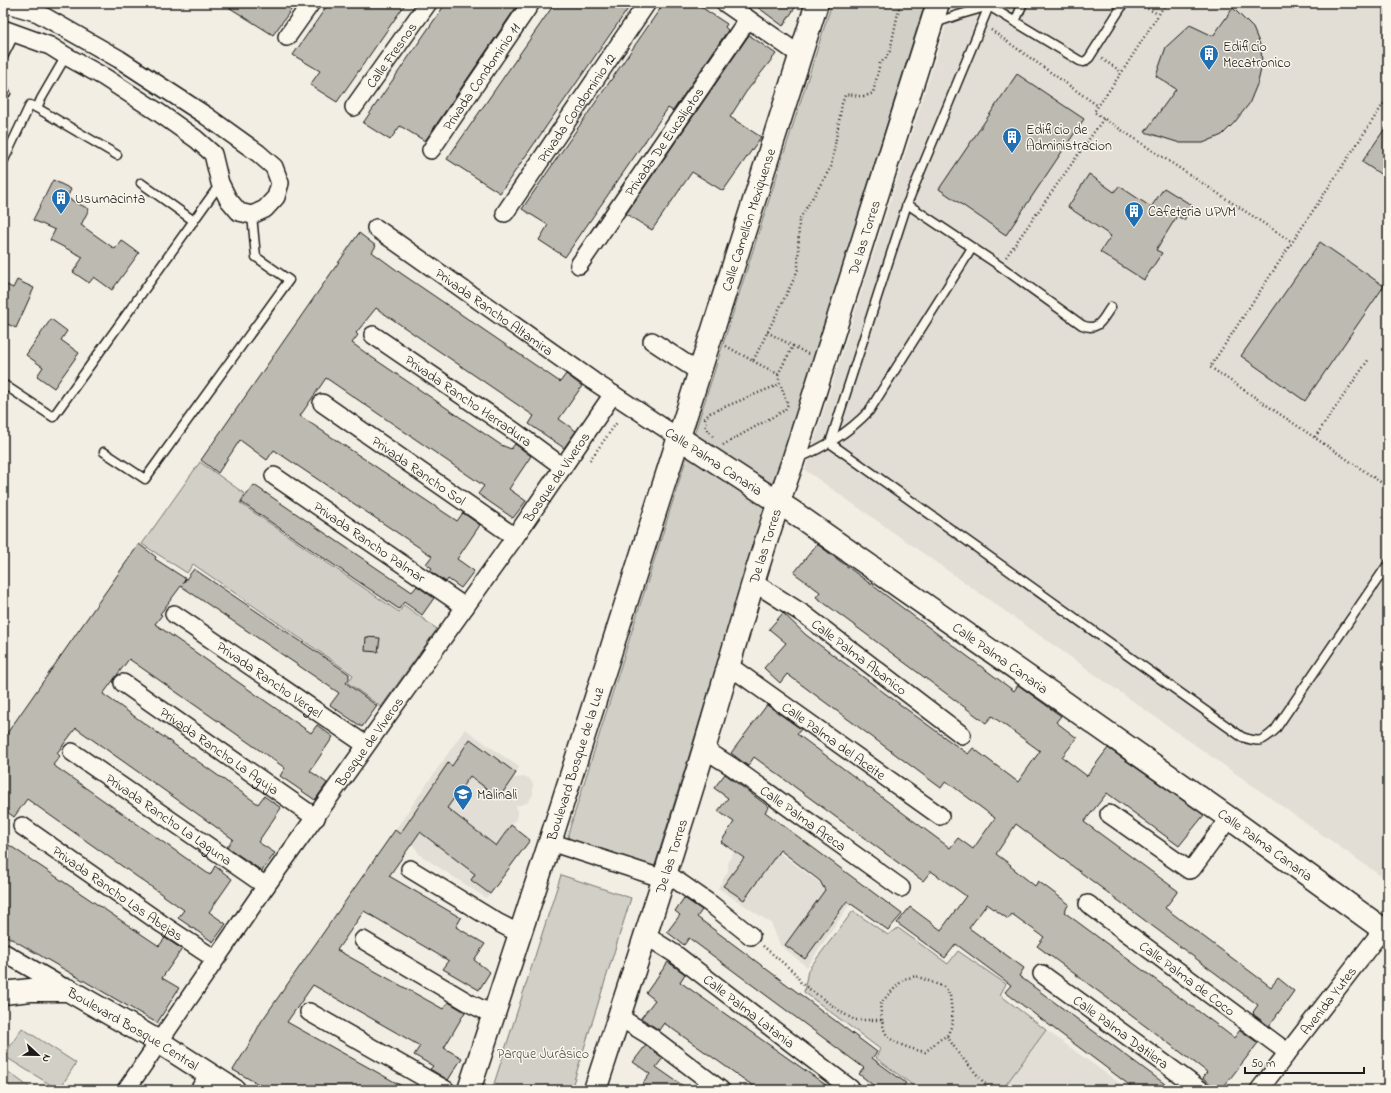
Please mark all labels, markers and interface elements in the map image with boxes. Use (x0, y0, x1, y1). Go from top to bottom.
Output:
street label: Calle Fresnos (362, 18, 423, 93)
street label: Privada Condominio 11 (438, 19, 527, 135)
place label: Edificio Mecatronico (1223, 37, 1291, 74)
building icon: Edificio Mecatronico (1198, 43, 1220, 71)
street label: Privada Condominio 12 (533, 50, 622, 168)
street label: Privada De Eucaliptos (620, 84, 710, 201)
place label: Edificio de Administracion (1026, 120, 1112, 157)
building icon: Edificio de Administracion (1001, 126, 1023, 154)
street label: Calle Camellón Mexiquense (717, 145, 782, 294)
building icon: Usumacinta (50, 187, 72, 215)
place label: Usumacinta (75, 189, 145, 210)
street label: De las Torres (843, 198, 887, 279)
building icon: Cafeteria UPVM (1123, 200, 1145, 228)
place label: Cafeteria UPVM (1148, 202, 1236, 223)
street label: Privada Rancho Altamira (430, 264, 557, 362)
street label: Privada Rancho Herradura (400, 351, 536, 453)
street label: Calle Palma Canaria (660, 423, 766, 502)
street label: Bosque de Viveros (518, 428, 596, 528)
street label: Privada Rancho Sol (367, 431, 469, 512)
street label: Privada Rancho Palmar (308, 497, 430, 589)
street label: De las Torres (744, 506, 788, 587)
street label: Calle Palma Abanico (806, 614, 911, 701)
street label: Calle Palma Canaria (948, 618, 1052, 700)
street label: Privada Rancho Vergel (212, 637, 326, 724)
street label: Boulevard Bosque de la Luz (542, 685, 611, 844)
street label: Bosque de Viveros (331, 693, 410, 792)
street label: Calle Palma del Aceite (777, 697, 890, 786)
street label: Privada Rancho La Aguja (155, 703, 283, 801)
street label: Privada Rancho La Laguna (101, 769, 236, 871)
street label: Calle Palma Areca (755, 781, 850, 857)
school or university icon: Malinali (452, 783, 474, 811)
place label: Malinali (477, 785, 517, 806)
street label: Calle Palma Canaria (1213, 804, 1317, 887)
street label: De las Torres (650, 816, 694, 898)
street label: Privada Rancho Las Abejas (47, 841, 187, 947)
street label: Calle Palma de Coco (1134, 936, 1239, 1022)
street label: Avenida Yutes (1296, 963, 1362, 1040)
street label: Calle Palma Latania (698, 970, 799, 1054)
street label: Boulevard Bosque Central (62, 982, 202, 1077)
street label: Calle Palma Datilera (1068, 991, 1173, 1075)
north arrow (18, 1035, 58, 1075)
park label: Parque Jurásico (497, 1044, 589, 1065)
scale bar (1245, 1049, 1364, 1075)
text: N (38, 1052, 55, 1065)
text: 50 m (1251, 1055, 1275, 1073)

